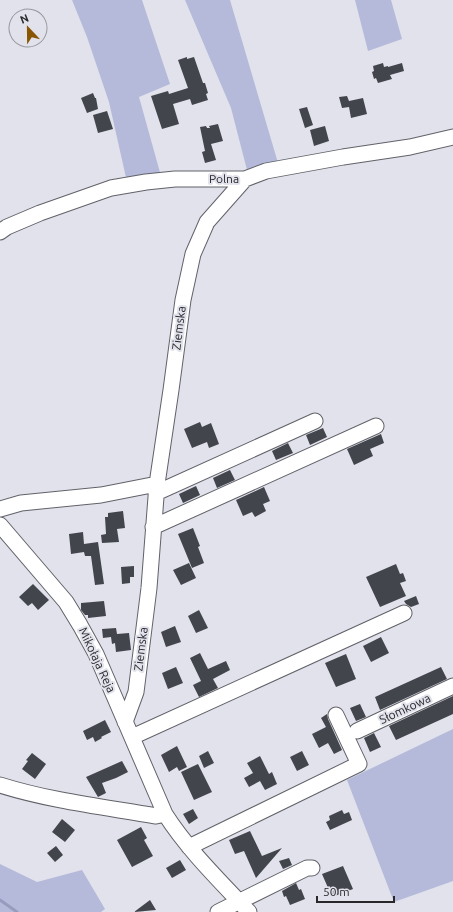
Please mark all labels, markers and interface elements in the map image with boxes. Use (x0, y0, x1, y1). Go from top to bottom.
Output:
north arrow (8, 8, 48, 48)
text: N (18, 12, 30, 26)
street label: Polna (209, 172, 239, 185)
street label: Ziemska (169, 305, 188, 351)
street label: Mikołaja Reja (77, 625, 118, 695)
street label: Ziemska (131, 626, 150, 672)
street label: Słomkowa (377, 691, 433, 726)
scale bar (317, 878, 394, 904)
text: 50 m (323, 885, 350, 898)

